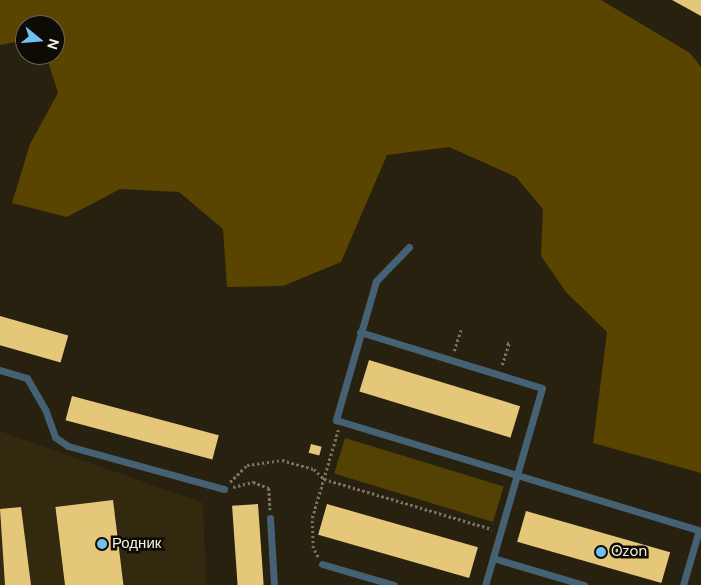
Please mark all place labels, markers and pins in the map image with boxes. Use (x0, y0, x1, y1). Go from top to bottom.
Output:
place label: Родник (112, 535, 161, 553)
marker: Родник (96, 538, 108, 550)
place label: Ozon (611, 543, 647, 561)
marker: Ozon (595, 546, 607, 558)

